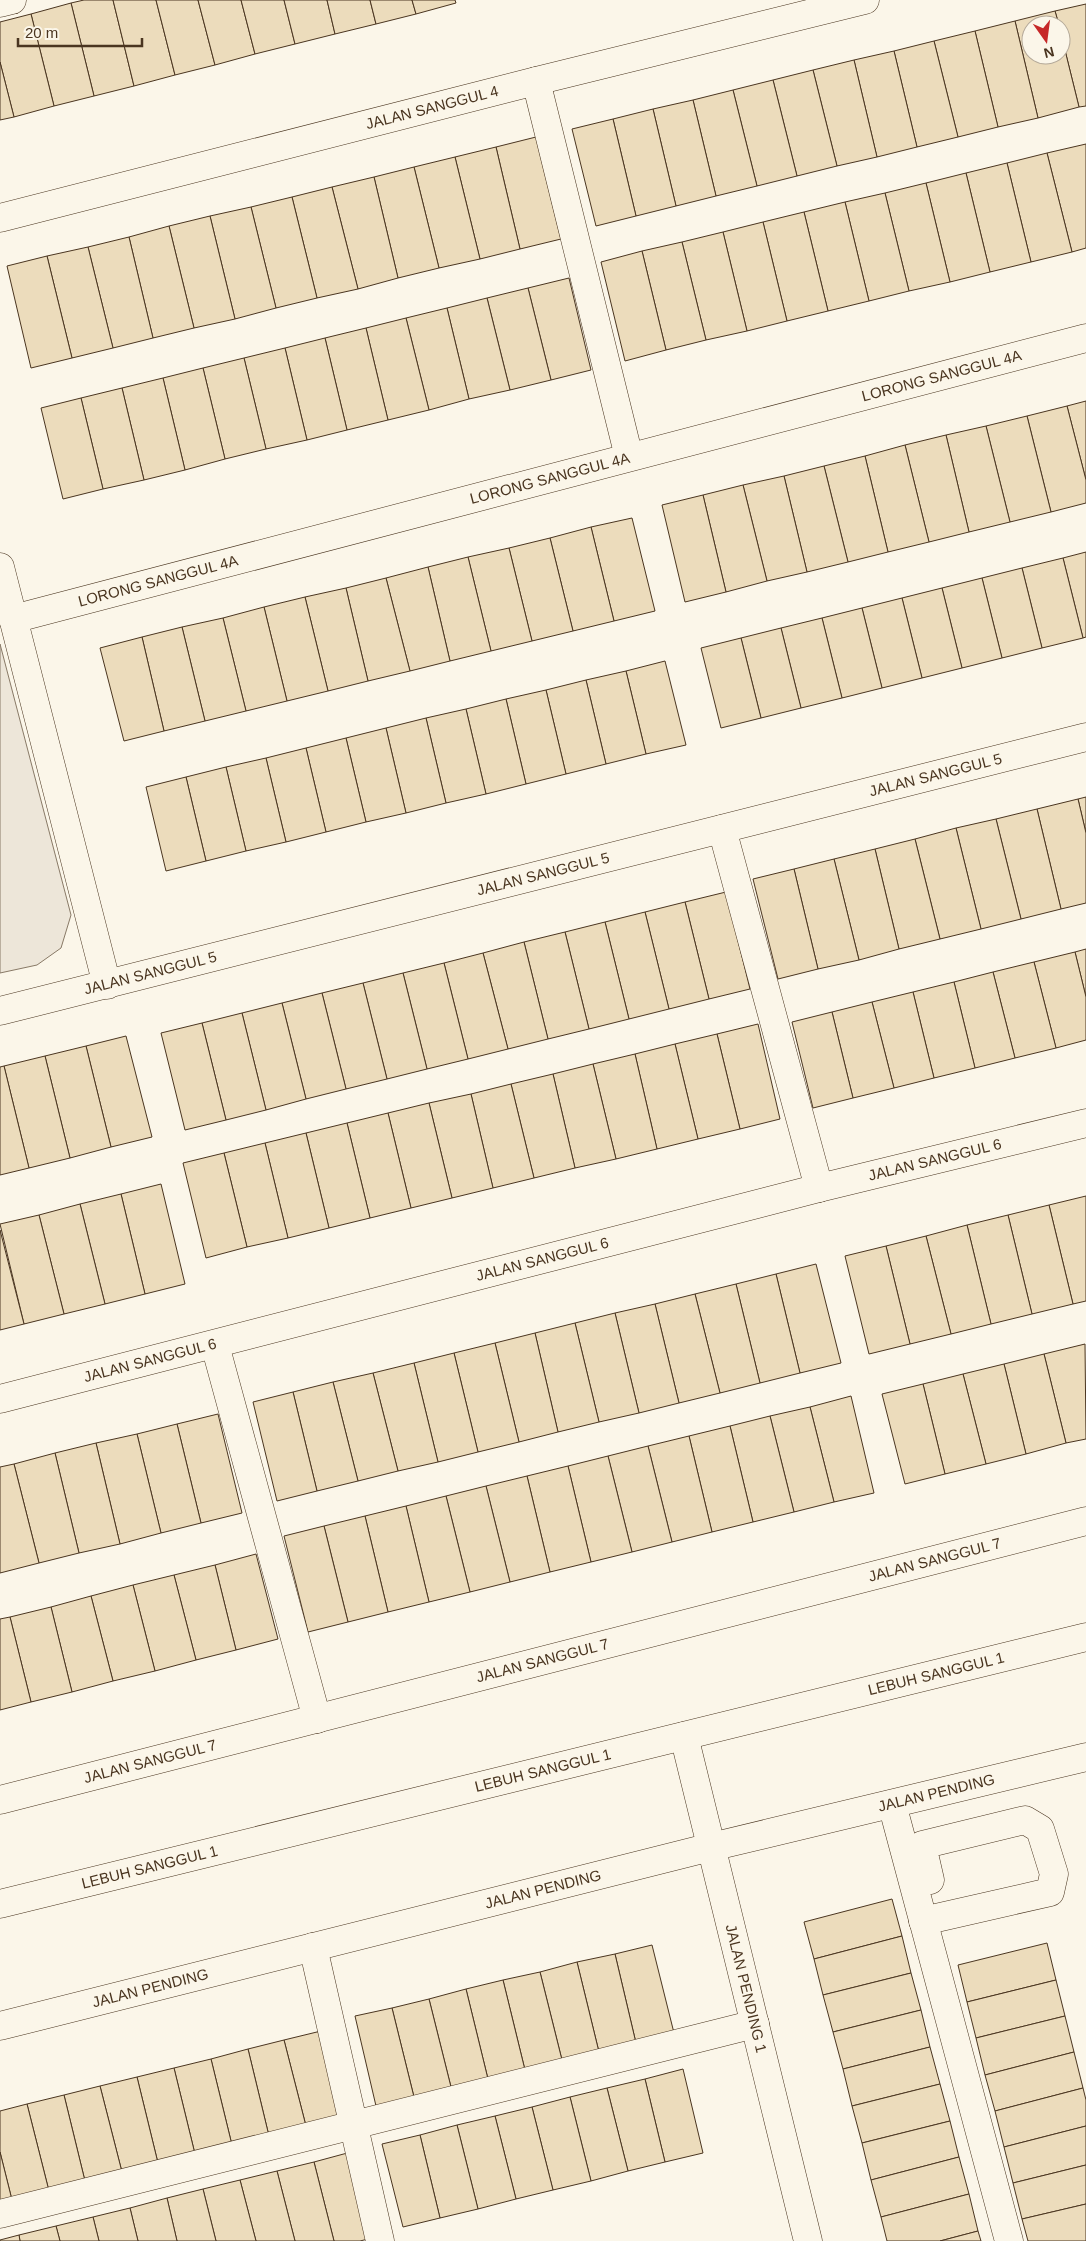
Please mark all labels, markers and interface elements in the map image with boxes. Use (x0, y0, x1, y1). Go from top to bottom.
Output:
scale bar (18, 15, 141, 47)
north arrow (1021, 15, 1071, 65)
text: 20 m (25, 24, 58, 41)
text: N (1042, 44, 1056, 62)
street label: JALAN SANGGUL 4 (364, 82, 500, 132)
street label: LORONG SANGGUL 4A (860, 346, 1023, 404)
street label: LORONG SANGGUL 4A (468, 449, 632, 507)
street label: LORONG SANGGUL 4A (76, 551, 240, 610)
street label: JALAN SANGGUL 5 (867, 750, 1004, 799)
street label: JALAN SANGGUL 5 (475, 849, 611, 898)
street label: JALAN SANGGUL 5 (82, 948, 218, 998)
street label: JALAN SANGGUL 6 (867, 1135, 1003, 1184)
street label: JALAN SANGGUL 6 (474, 1234, 610, 1284)
street label: JALAN SANGGUL 6 (82, 1335, 218, 1385)
street label: JALAN SANGGUL 7 (866, 1534, 1003, 1585)
street label: JALAN SANGGUL 7 (474, 1635, 610, 1685)
street label: LEBUH SANGGUL 1 (866, 1648, 1006, 1698)
street label: JALAN SANGGUL 7 (82, 1736, 218, 1786)
street label: LEBUH SANGGUL 1 (473, 1745, 613, 1795)
street label: JALAN PENDING (876, 1770, 996, 1815)
street label: LEBUH SANGGUL 1 (80, 1842, 219, 1892)
street label: JALAN PENDING (483, 1866, 603, 1912)
street label: JALAN PENDING 1 (723, 1922, 770, 2054)
street label: JALAN PENDING (90, 1965, 210, 2010)

